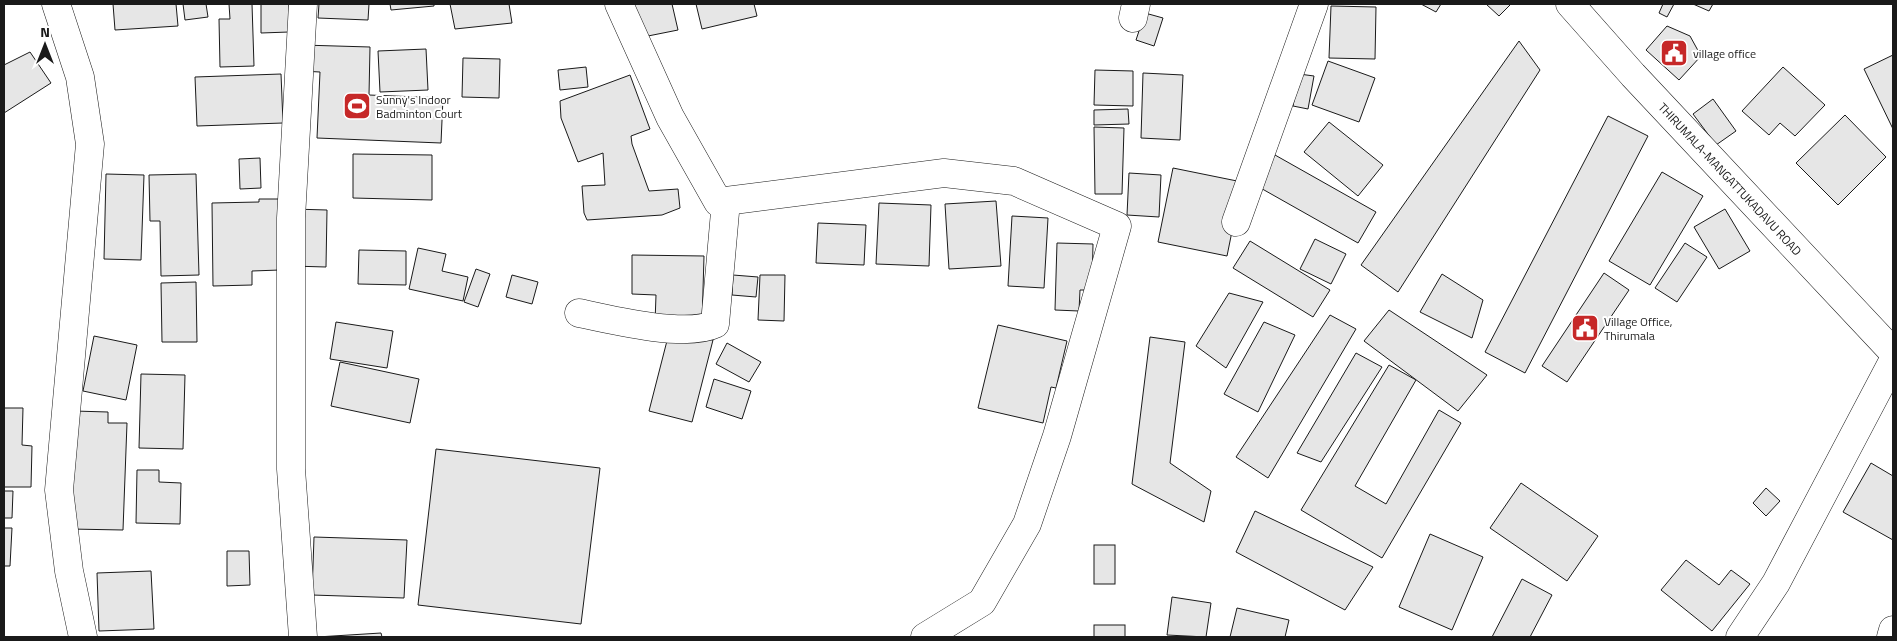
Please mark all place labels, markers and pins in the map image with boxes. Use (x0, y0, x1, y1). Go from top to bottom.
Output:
public building icon: village office (1659, 38, 1689, 68)
place label: village office (1693, 44, 1756, 63)
place label: Sunny's Indoor Badminton Court (376, 90, 463, 123)
sports icon: Sunny's Indoor Badminton Court (342, 91, 372, 121)
place label: Village Office, Thirumala (1604, 312, 1672, 345)
public building icon: Village Office, Thirumala (1570, 313, 1600, 343)

